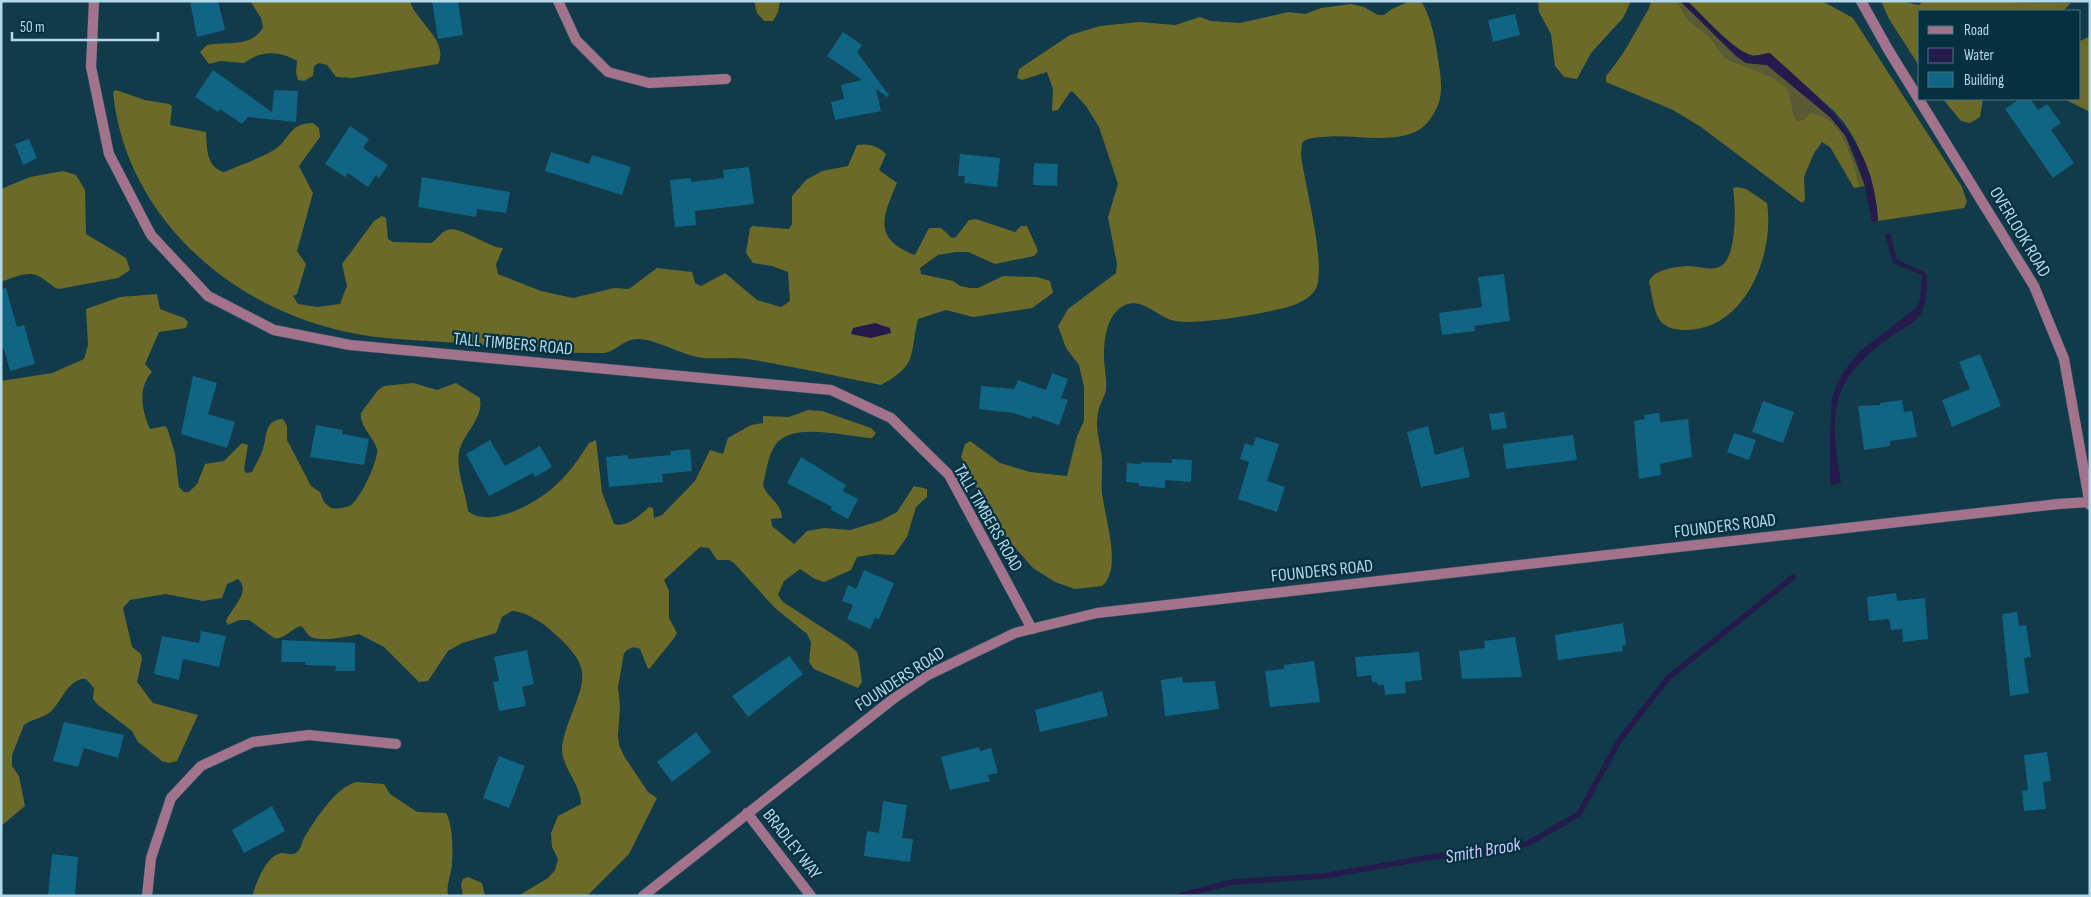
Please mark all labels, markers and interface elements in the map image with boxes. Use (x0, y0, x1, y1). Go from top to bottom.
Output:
scale bar (12, 10, 159, 42)
legend (1918, 10, 2081, 100)
text: 50 m (20, 18, 45, 37)
text: Road (1964, 21, 1989, 40)
text: Water (1964, 46, 1995, 65)
text: Building (1964, 71, 2004, 90)
street label: OVERLOOK ROAD (1985, 183, 2055, 281)
street label: TALL TIMBERS ROAD (452, 328, 574, 360)
street label: TALL TIMBERS ROAD (949, 461, 1027, 575)
street label: FOUNDERS ROAD (1673, 509, 1777, 543)
street label: FOUNDERS ROAD (1270, 555, 1374, 587)
street label: FOUNDERS ROAD (851, 642, 949, 716)
street label: BRADLEY WAY (758, 805, 826, 884)
water label: Smith Brook (1444, 833, 1523, 869)

